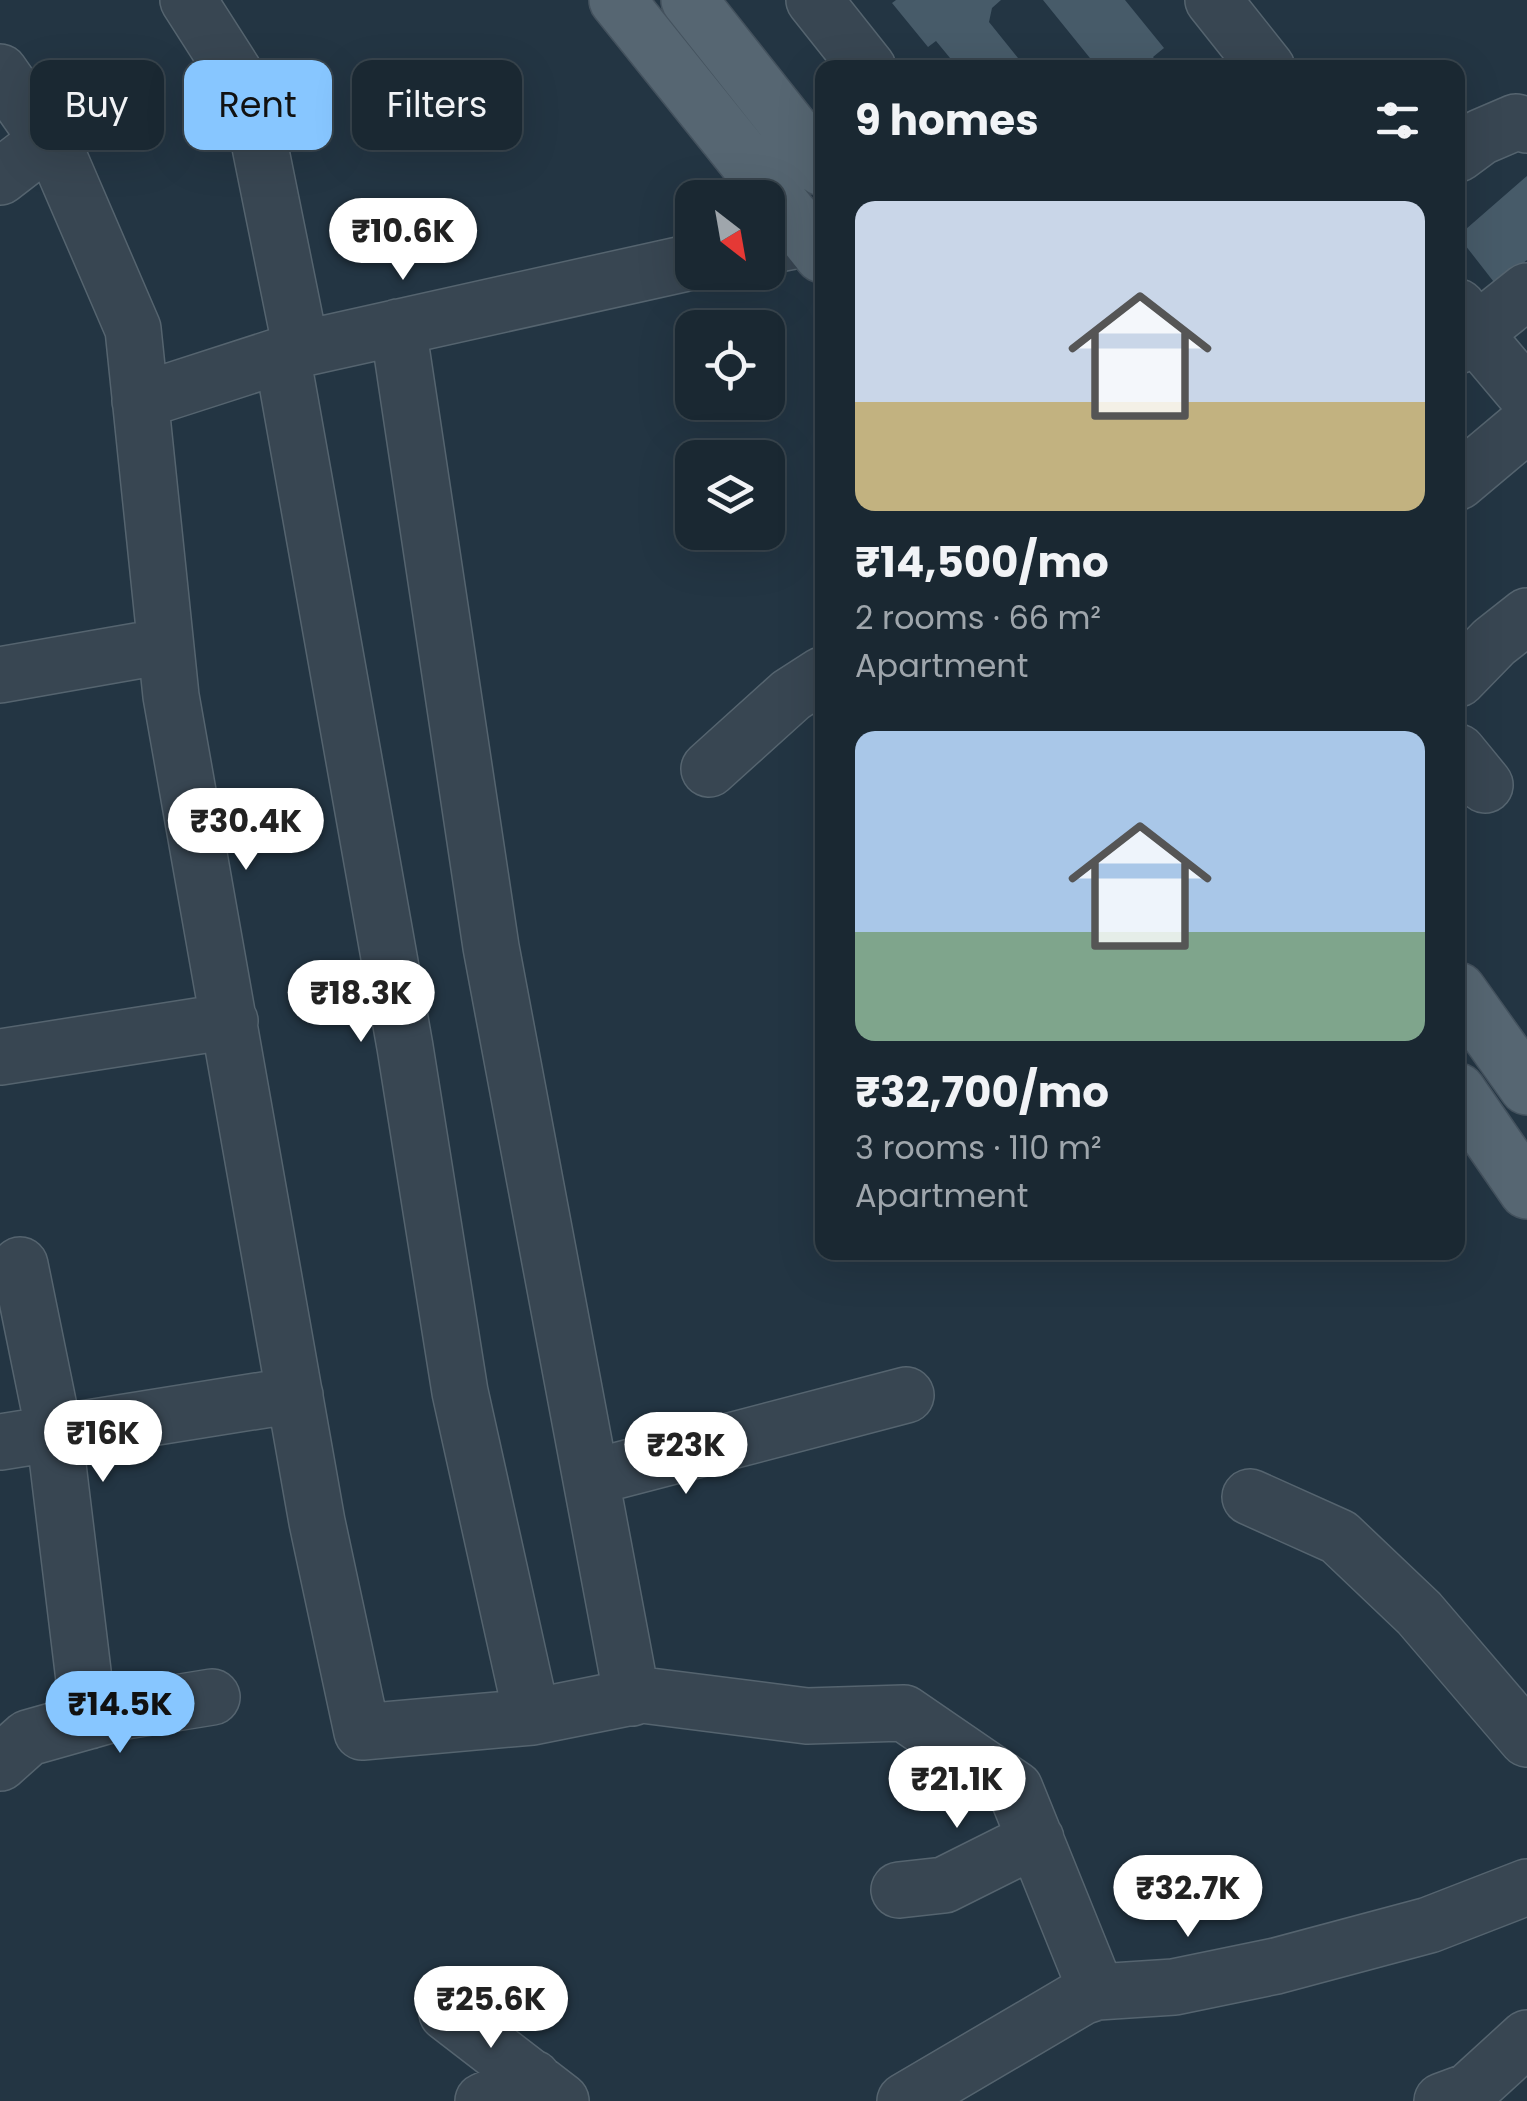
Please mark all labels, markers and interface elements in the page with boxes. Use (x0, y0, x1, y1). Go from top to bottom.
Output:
chip: Buy (30, 60, 164, 150)
chip: Rent (184, 60, 332, 150)
chip: Filters (352, 60, 522, 150)
text: 9 homes (855, 91, 1039, 150)
icon: filters (1370, 93, 1425, 148)
north arrow (675, 180, 785, 290)
map controls (675, 180, 785, 550)
pin: ₹10.6K (322, 198, 484, 283)
text: ₹10.6K (351, 208, 455, 253)
icon: home (1050, 266, 1230, 446)
button: locate (675, 310, 785, 420)
button: layers (675, 440, 785, 550)
text: ₹14,500/mo (855, 533, 1109, 592)
text: 2 rooms · 66 m² (855, 595, 1101, 640)
text: Apartment (855, 643, 1028, 688)
pin: ₹30.4K (165, 788, 327, 873)
icon: home (1050, 796, 1230, 976)
text: ₹30.4K (190, 798, 302, 843)
pin: ₹18.3K (280, 960, 442, 1045)
text: ₹18.3K (310, 970, 412, 1015)
text: ₹32,700/mo (855, 1063, 1109, 1122)
text: 3 rooms · 110 m² (855, 1125, 1101, 1170)
text: Apartment (855, 1173, 1028, 1218)
pin: ₹16K (44, 1400, 162, 1485)
text: ₹16K (66, 1410, 140, 1455)
pin: ₹23K (627, 1412, 745, 1497)
text: ₹23K (646, 1422, 726, 1467)
pin: ₹14.5K (39, 1671, 201, 1756)
text: ₹14.5K (68, 1681, 172, 1726)
pin: ₹21.1K (876, 1746, 1038, 1831)
text: ₹21.1K (911, 1756, 1003, 1801)
pin: ₹32.7K (1107, 1855, 1269, 1940)
text: ₹32.7K (1135, 1865, 1241, 1910)
pin: ₹25.6K (410, 1966, 572, 2051)
text: ₹25.6K (436, 1976, 546, 2021)

